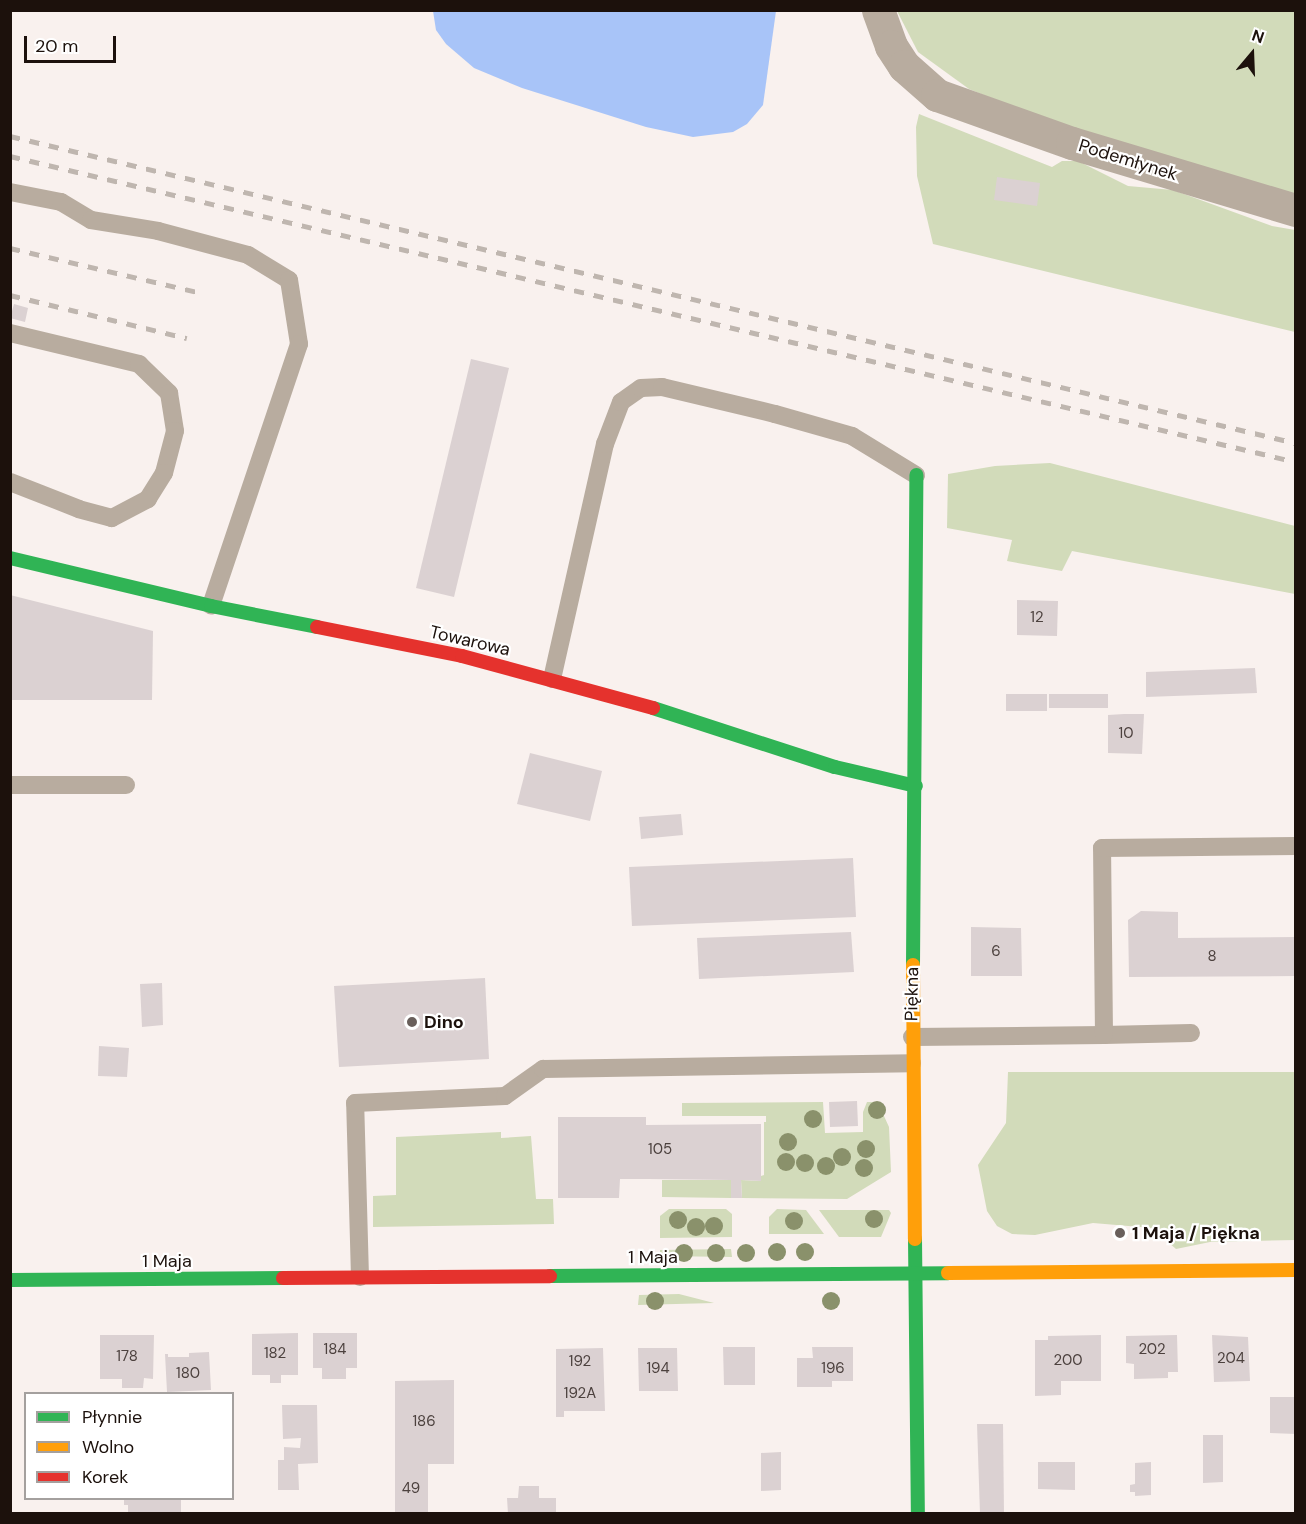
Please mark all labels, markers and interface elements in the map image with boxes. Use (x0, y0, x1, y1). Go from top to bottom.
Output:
scale bar (27, 24, 118, 62)
north arrow (1222, 24, 1282, 84)
text: N (1249, 25, 1267, 48)
text: 20 m (35, 34, 78, 58)
street label: Podemłynek (1076, 135, 1180, 185)
house number: 12 (1030, 609, 1044, 627)
street label: Towarowa (428, 621, 512, 661)
house number: 10 (1119, 725, 1133, 743)
house number: 6 (991, 943, 1001, 961)
house number: 8 (1207, 948, 1217, 966)
street label: Piękna (901, 967, 923, 1021)
place label: Dino (424, 1011, 464, 1033)
marker: Dino (405, 1015, 419, 1029)
house number: 105 (648, 1141, 672, 1159)
place label: 1 Maja / Piękna (1132, 1222, 1260, 1244)
marker: 1 Maja / Piękna (1113, 1226, 1127, 1240)
street label: 1 Maja (628, 1246, 678, 1268)
street label: 1 Maja (142, 1250, 192, 1272)
house number: 184 (324, 1341, 346, 1359)
house number: 202 (1138, 1341, 1166, 1359)
house number: 182 (264, 1345, 286, 1363)
house number: 178 (116, 1348, 138, 1366)
house number: 204 (1217, 1350, 1245, 1368)
house number: 200 (1053, 1352, 1083, 1370)
house number: 192 (569, 1353, 591, 1371)
house number: 194 (646, 1360, 670, 1378)
house number: 196 (821, 1360, 845, 1378)
house number: 180 (176, 1365, 200, 1383)
house number: 192A (564, 1385, 596, 1403)
legend (24, 1392, 234, 1500)
text: Płynnie (82, 1405, 142, 1429)
house number: 186 (412, 1413, 436, 1431)
text: Wolno (82, 1435, 134, 1459)
text: Korek (82, 1465, 128, 1489)
house number: 49 (402, 1480, 420, 1498)

